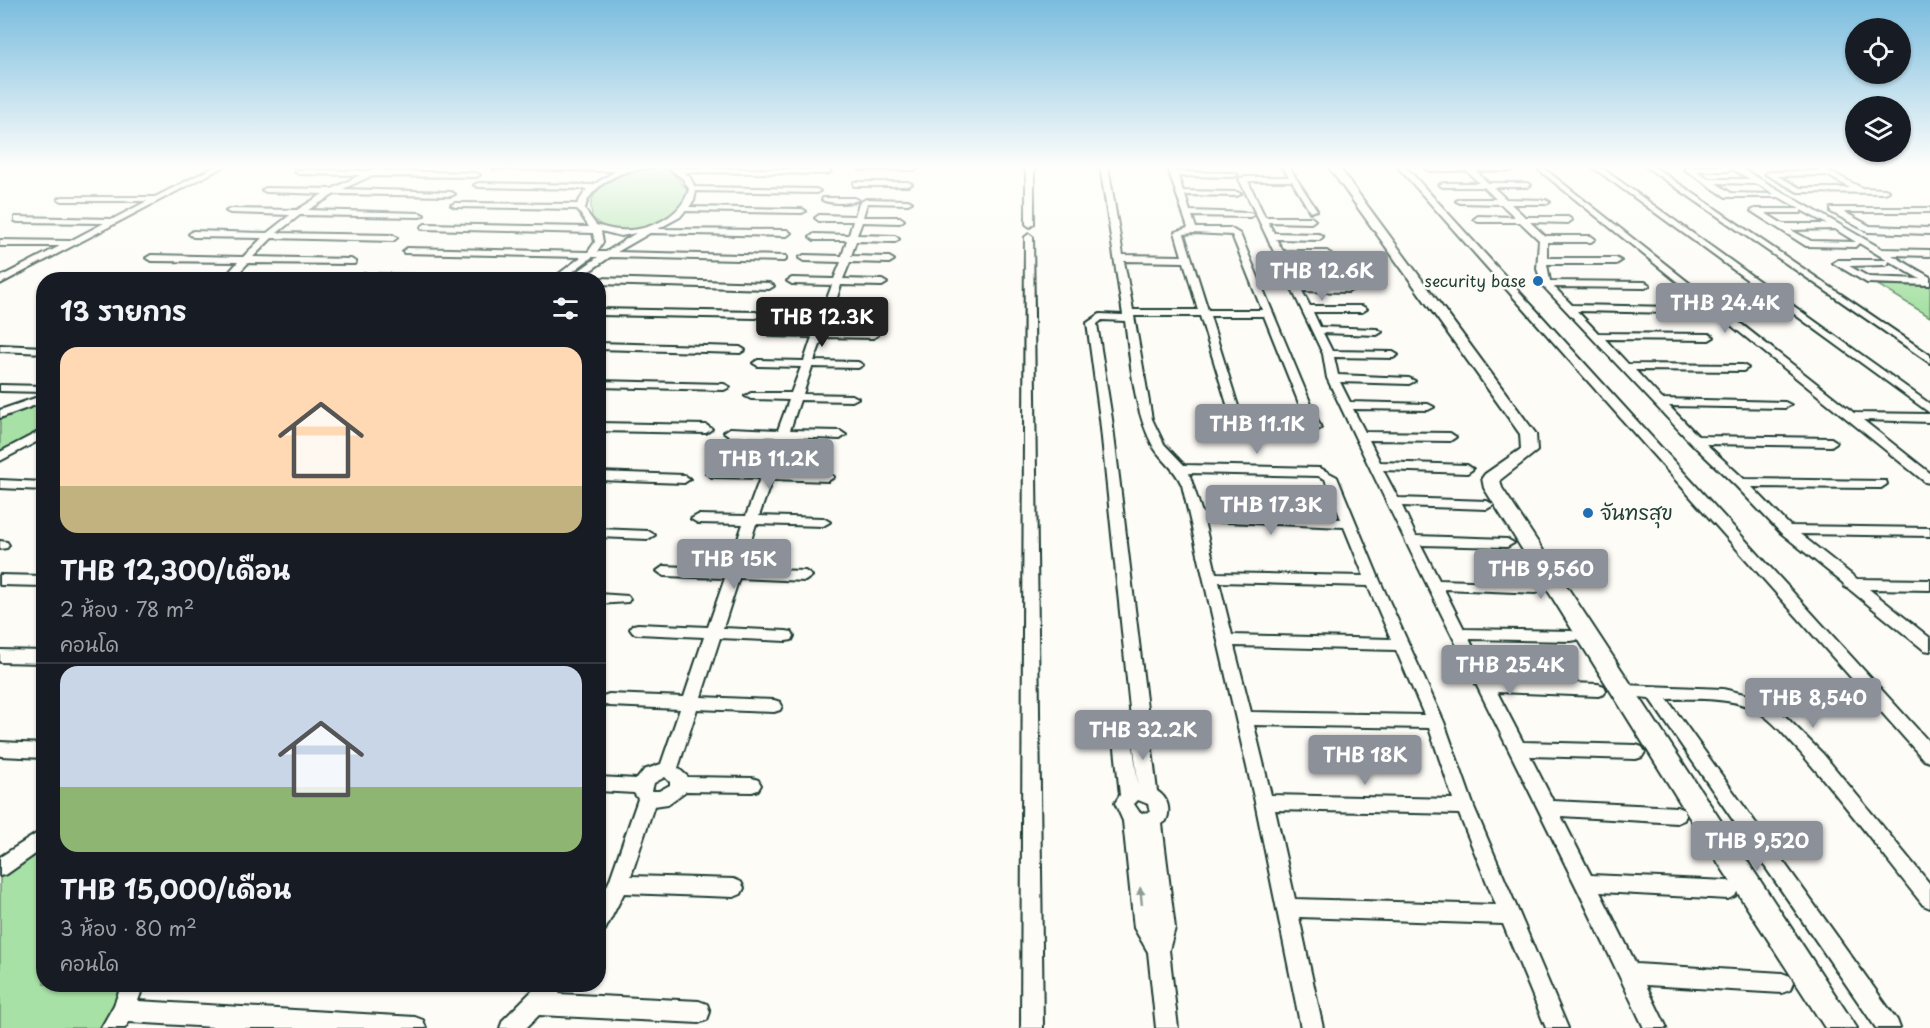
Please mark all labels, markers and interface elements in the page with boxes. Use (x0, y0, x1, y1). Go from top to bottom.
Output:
map controls (1845, 18, 1911, 162)
button: locate (1845, 18, 1911, 84)
button: layers (1845, 96, 1911, 162)
pin: THB 12.6K (1253, 251, 1391, 302)
text: THB 12.6K (1270, 255, 1374, 285)
place label: security base (1425, 268, 1526, 292)
marker: security base (1531, 274, 1545, 288)
pin: THB 24.4K (1656, 283, 1794, 334)
text: THB 24.4K (1670, 287, 1780, 317)
text: 13 รายการ (60, 291, 187, 330)
icon: filters (549, 292, 582, 325)
pin: THB 12.3K (753, 297, 891, 348)
text: THB 12.3K (770, 301, 874, 331)
icon: home (267, 386, 375, 494)
pin: THB 11.1K (1188, 404, 1326, 455)
text: THB 11.1K (1209, 408, 1305, 438)
pin: THB 11.2K (700, 439, 838, 490)
text: THB 11.2K (719, 443, 819, 473)
pin: THB 17.3K (1202, 485, 1340, 536)
text: THB 17.3K (1220, 489, 1322, 519)
place label: จันทรสุข (1600, 497, 1673, 529)
marker: จันทรสุข (1581, 506, 1595, 520)
pin: THB 15K (679, 539, 789, 590)
text: THB 15K (691, 543, 777, 573)
pin: THB 9,560 (1472, 549, 1610, 600)
text: THB 12,300/เดือน (60, 550, 290, 589)
text: THB 9,560 (1488, 553, 1594, 583)
text: 2 ห้อง · 78 m² (60, 594, 194, 624)
text: คอนโด (60, 629, 119, 659)
pin: THB 25.4K (1441, 645, 1579, 696)
text: THB 25.4K (1455, 649, 1565, 679)
pin: THB 8,540 (1744, 678, 1882, 729)
text: THB 8,540 (1759, 682, 1867, 712)
icon: home (267, 705, 375, 813)
pin: THB 32.2K (1074, 710, 1212, 761)
text: THB 32.2K (1089, 714, 1197, 744)
pin: THB 18K (1310, 735, 1420, 786)
text: THB 18K (1322, 739, 1408, 769)
pin: THB 9,520 (1688, 821, 1826, 872)
text: THB 9,520 (1705, 825, 1809, 855)
text: THB 15,000/เดือน (60, 869, 291, 908)
one-way arrow (1136, 886, 1145, 905)
text: 3 ห้อง · 80 m² (60, 913, 197, 943)
text: คอนโด (60, 948, 119, 978)

